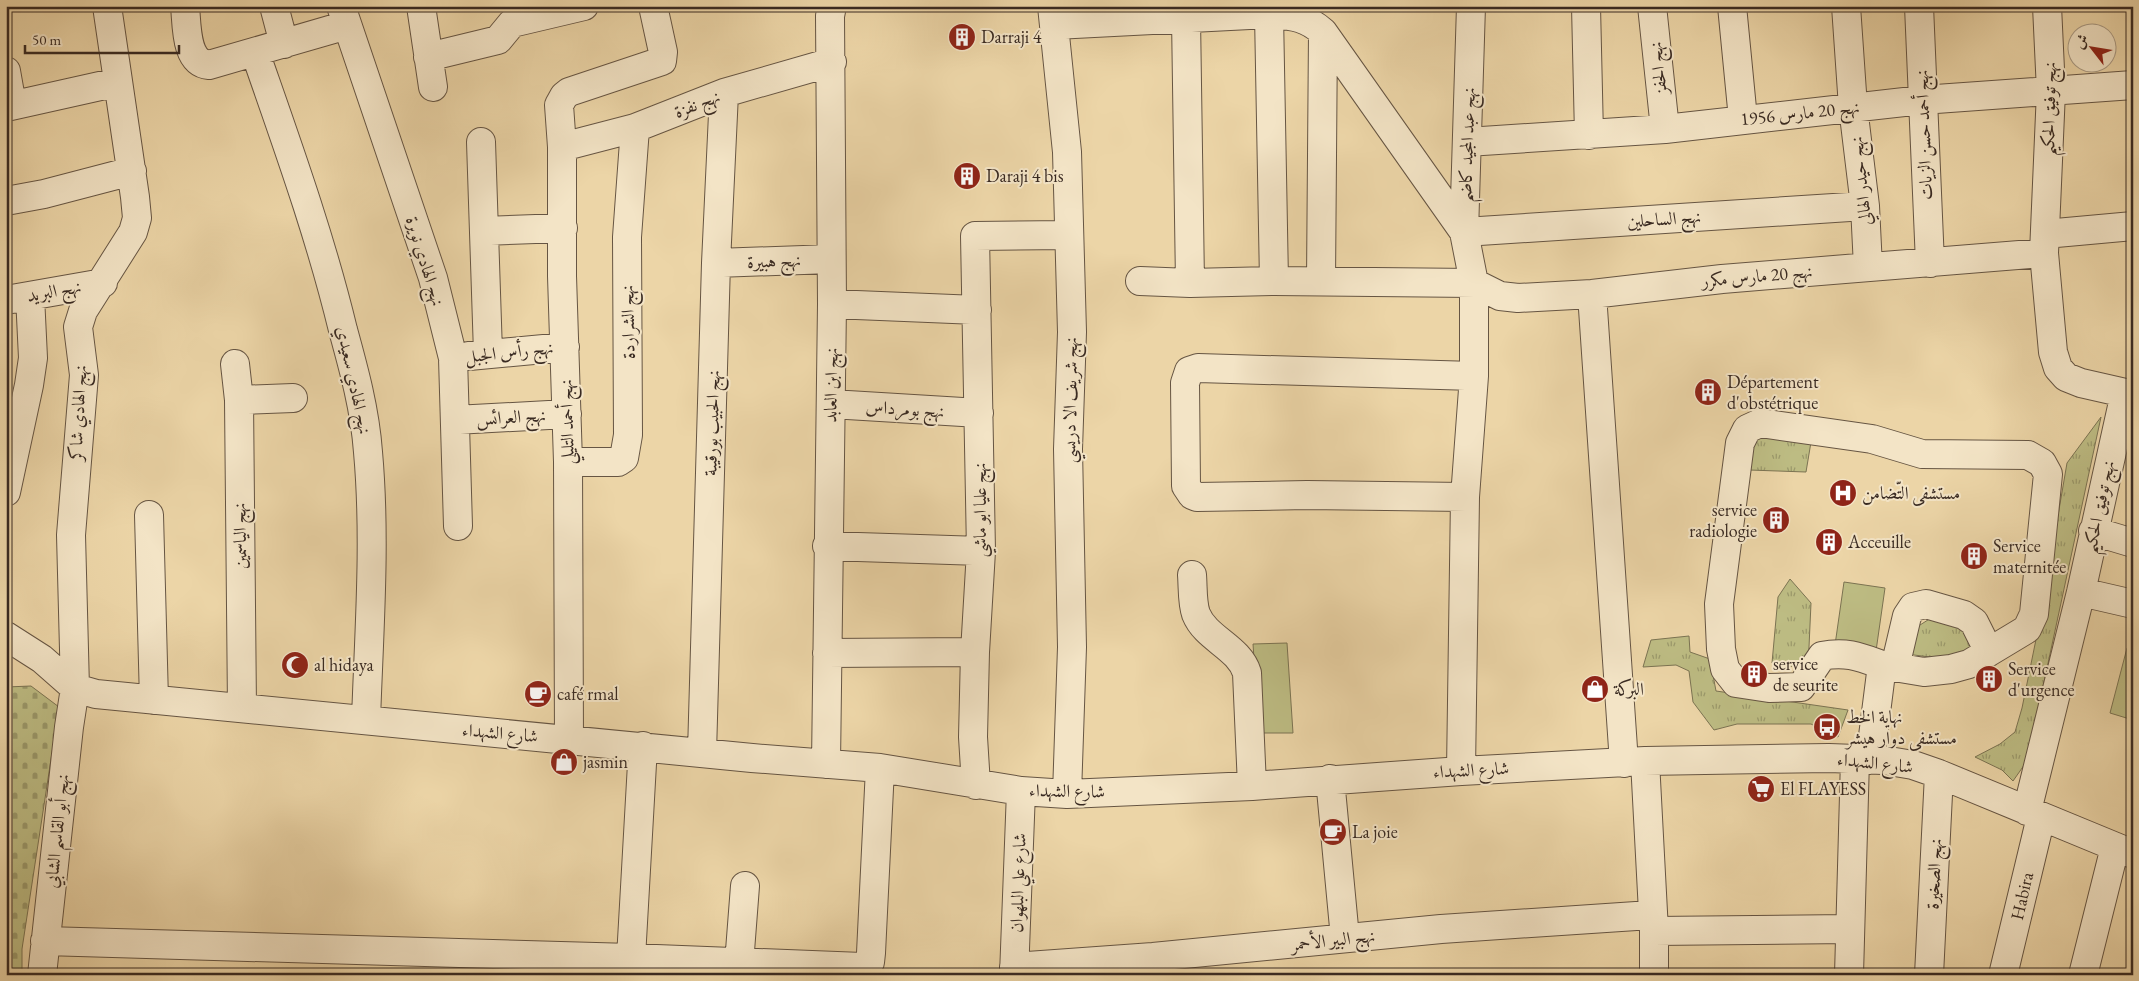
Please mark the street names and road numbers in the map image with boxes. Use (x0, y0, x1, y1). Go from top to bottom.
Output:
street label: نهج الحفز (1643, 40, 1677, 98)
street label: نهج توفيق الحكيم (2036, 62, 2068, 157)
street label: نهج أحمد حسن الزيات (1909, 69, 1942, 201)
street label: نهج نفزة (670, 84, 725, 127)
street label: نهج عبد المجيد كاضم (1453, 87, 1487, 203)
street label: نهج 20 مارس 1956 (1739, 95, 1861, 135)
street label: نهج حيدر الهالي (1844, 135, 1882, 227)
street label: نهج الساحلين (1626, 204, 1702, 238)
street label: نهج الهادي نويرة (396, 213, 450, 310)
street label: نهج هبيرة (747, 248, 801, 278)
street label: نهج 20 مارس مكرر (1698, 259, 1814, 297)
street label: نهج البريد (25, 274, 84, 312)
street label: نهج الشراردة (615, 285, 645, 359)
street label: نهج الهادي سعيدي (327, 324, 377, 437)
street label: نهج رأس الجبل (464, 334, 555, 373)
street label: نهج شريف الا دريسي (1057, 337, 1088, 463)
street label: نهج ابن العابد (818, 347, 848, 423)
street label: نهج الهادي شاكر (63, 364, 96, 464)
street label: نهج الحبيب بورقيبة (698, 370, 730, 476)
street label: نهج أحمد التليلي (553, 379, 585, 465)
street label: نهج بومرداس (865, 394, 945, 428)
street label: نهج العرائس (476, 403, 547, 435)
street label: نهج توفيق الحكيم (2077, 458, 2126, 557)
street label: نهج عليا ابو ماشي (968, 463, 997, 557)
street label: نهج الياسمين (227, 502, 257, 569)
street label: شارع الشهداء (461, 718, 539, 751)
street label: شارع الشهداء (1836, 747, 1914, 782)
street label: شارع الشهداء (1432, 756, 1510, 787)
street label: نهج أبو القاسم الشابي (38, 773, 81, 890)
street label: شارع الشهداء (1029, 778, 1105, 807)
street label: شارع علي البلهوان (1004, 833, 1037, 933)
street label: نهج الصخيرة (1920, 838, 1952, 910)
street label: Habira (2005, 869, 2038, 922)
street label: نهج البير الأحمر (1288, 923, 1377, 961)

